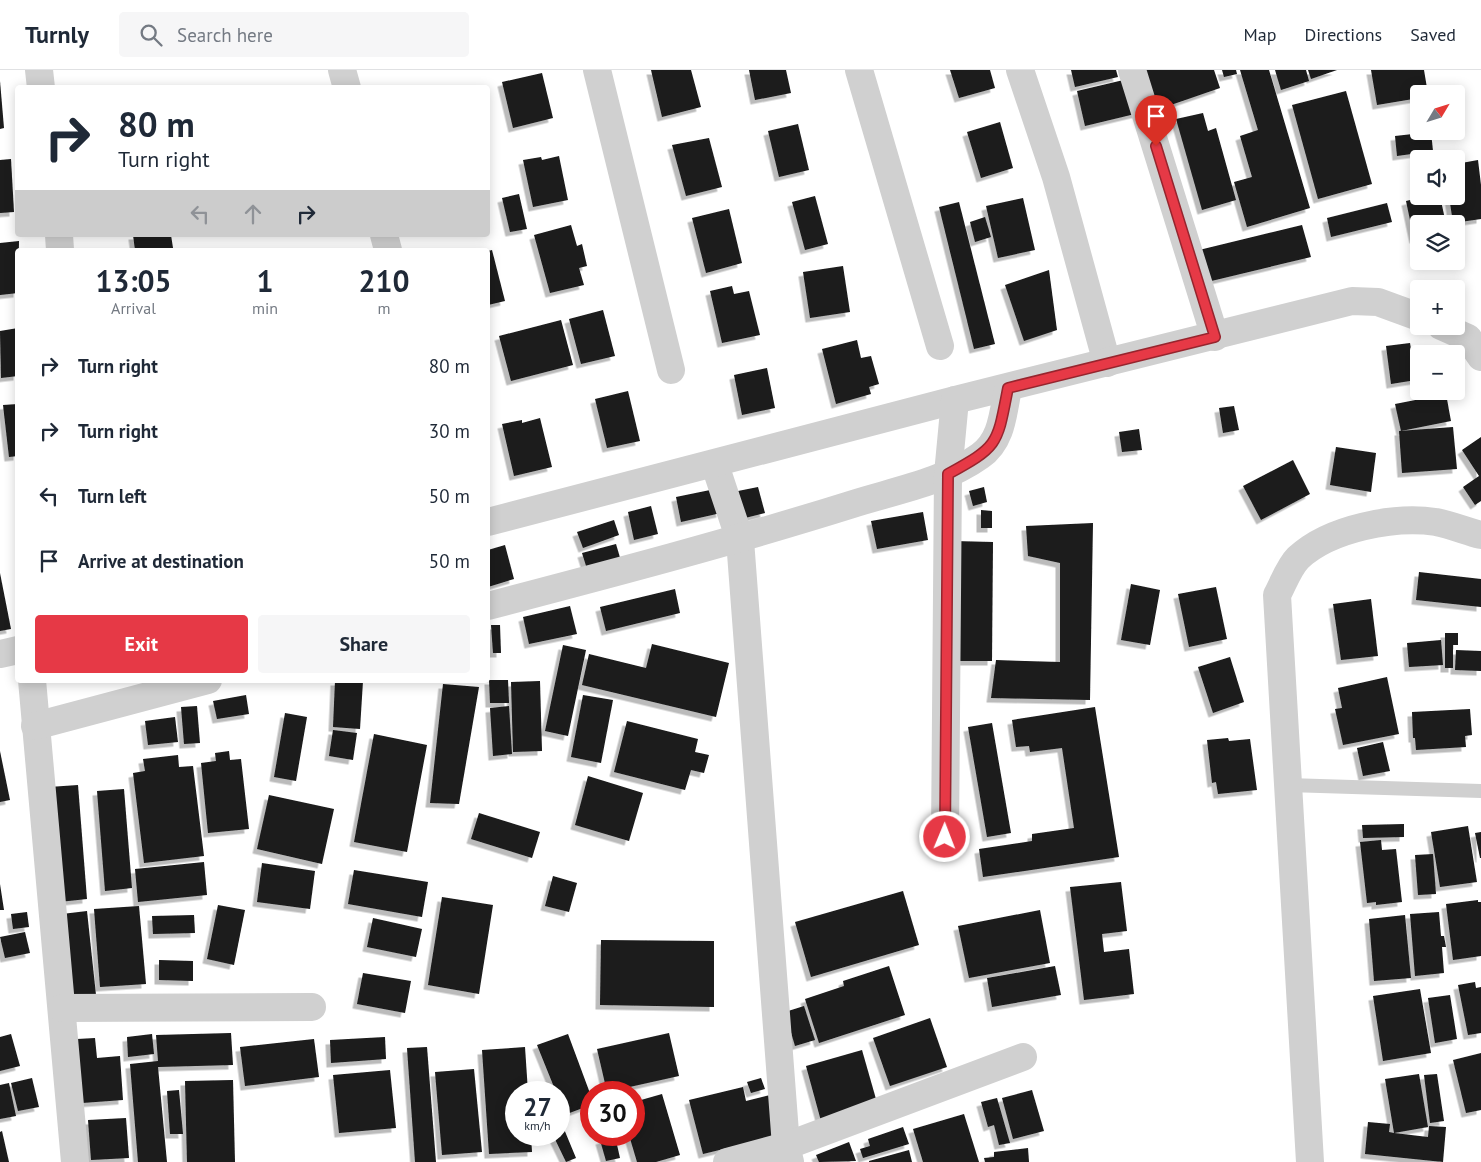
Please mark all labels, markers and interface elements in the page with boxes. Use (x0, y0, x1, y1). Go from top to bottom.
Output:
search box (119, 12, 469, 57)
text: Turnly (25, 19, 89, 50)
icon: search (137, 21, 165, 49)
text: Search here (177, 23, 273, 47)
text: Map (1244, 23, 1276, 46)
text: Directions (1304, 23, 1382, 46)
text: Saved (1410, 23, 1456, 46)
north arrow (1410, 85, 1465, 140)
map controls (1410, 85, 1465, 400)
pin (1135, 95, 1177, 146)
text: 80 m (118, 101, 195, 147)
icon: arrive (1142, 102, 1170, 130)
icon: right (35, 105, 100, 170)
text: Turn right (118, 145, 210, 173)
button: sound (1410, 150, 1465, 205)
icon: left (186, 200, 214, 228)
icon: ahead (239, 200, 267, 228)
icon: right (292, 200, 320, 228)
button: layers (1410, 215, 1465, 270)
text: 13:05 (95, 261, 172, 300)
text: 1 (257, 261, 274, 300)
text: 210 (358, 261, 410, 300)
button: + (1410, 280, 1465, 335)
text: Arrival (111, 298, 156, 318)
text: min (252, 298, 278, 318)
text: m (378, 298, 391, 318)
button: − (1410, 345, 1465, 400)
icon: right (35, 352, 63, 380)
text: Turn right (78, 354, 158, 378)
text: 80 m (429, 354, 470, 378)
icon: right (35, 417, 63, 445)
text: Turn right (78, 419, 158, 443)
text: 30 m (429, 419, 470, 443)
icon: left (35, 482, 63, 510)
text: Turn left (78, 484, 147, 508)
text: 50 m (429, 484, 470, 508)
icon: arrive (35, 547, 63, 575)
text: Arrive at destination (78, 549, 244, 573)
text: 50 m (429, 549, 470, 573)
button: Exit (35, 615, 248, 673)
button: Share (258, 615, 470, 673)
position arrow (918, 810, 970, 862)
speed limit sign: 30 (580, 1081, 645, 1146)
text: 27 (523, 1091, 552, 1123)
text: km/h (524, 1118, 551, 1133)

